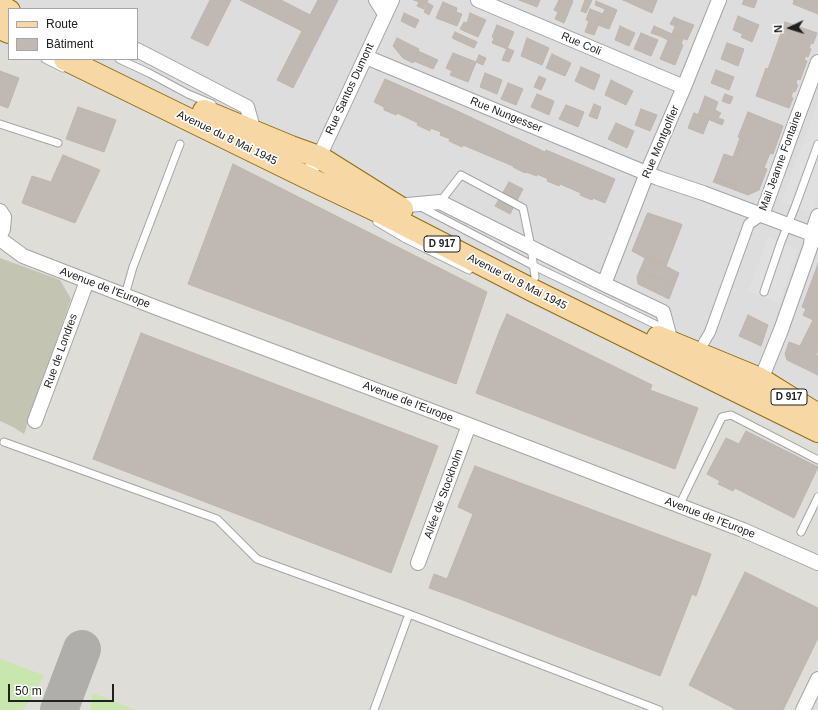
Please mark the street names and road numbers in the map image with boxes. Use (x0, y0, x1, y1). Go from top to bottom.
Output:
street label: Rue Coli (559, 30, 603, 58)
street label: Rue Santos Dumont (323, 41, 377, 137)
street label: Rue Nungesser (468, 95, 544, 135)
street label: Rue Montgolfier (640, 104, 682, 180)
street label: Avenue du 8 Mai 1945 (175, 108, 279, 168)
street label: Mail Jeanne Fontaine (757, 109, 805, 213)
road number: D 917 (424, 236, 460, 252)
street label: Avenue du 8 Mai 1945 (465, 251, 569, 313)
street label: Avenue de l'Europe (58, 265, 152, 311)
street label: Rue de Londres (41, 312, 81, 390)
street label: Avenue de l'Europe (361, 379, 455, 425)
road number: D 917 (771, 389, 807, 405)
street label: Allée de Stockholm (422, 448, 466, 540)
street label: Avenue de l'Europe (663, 495, 757, 541)

